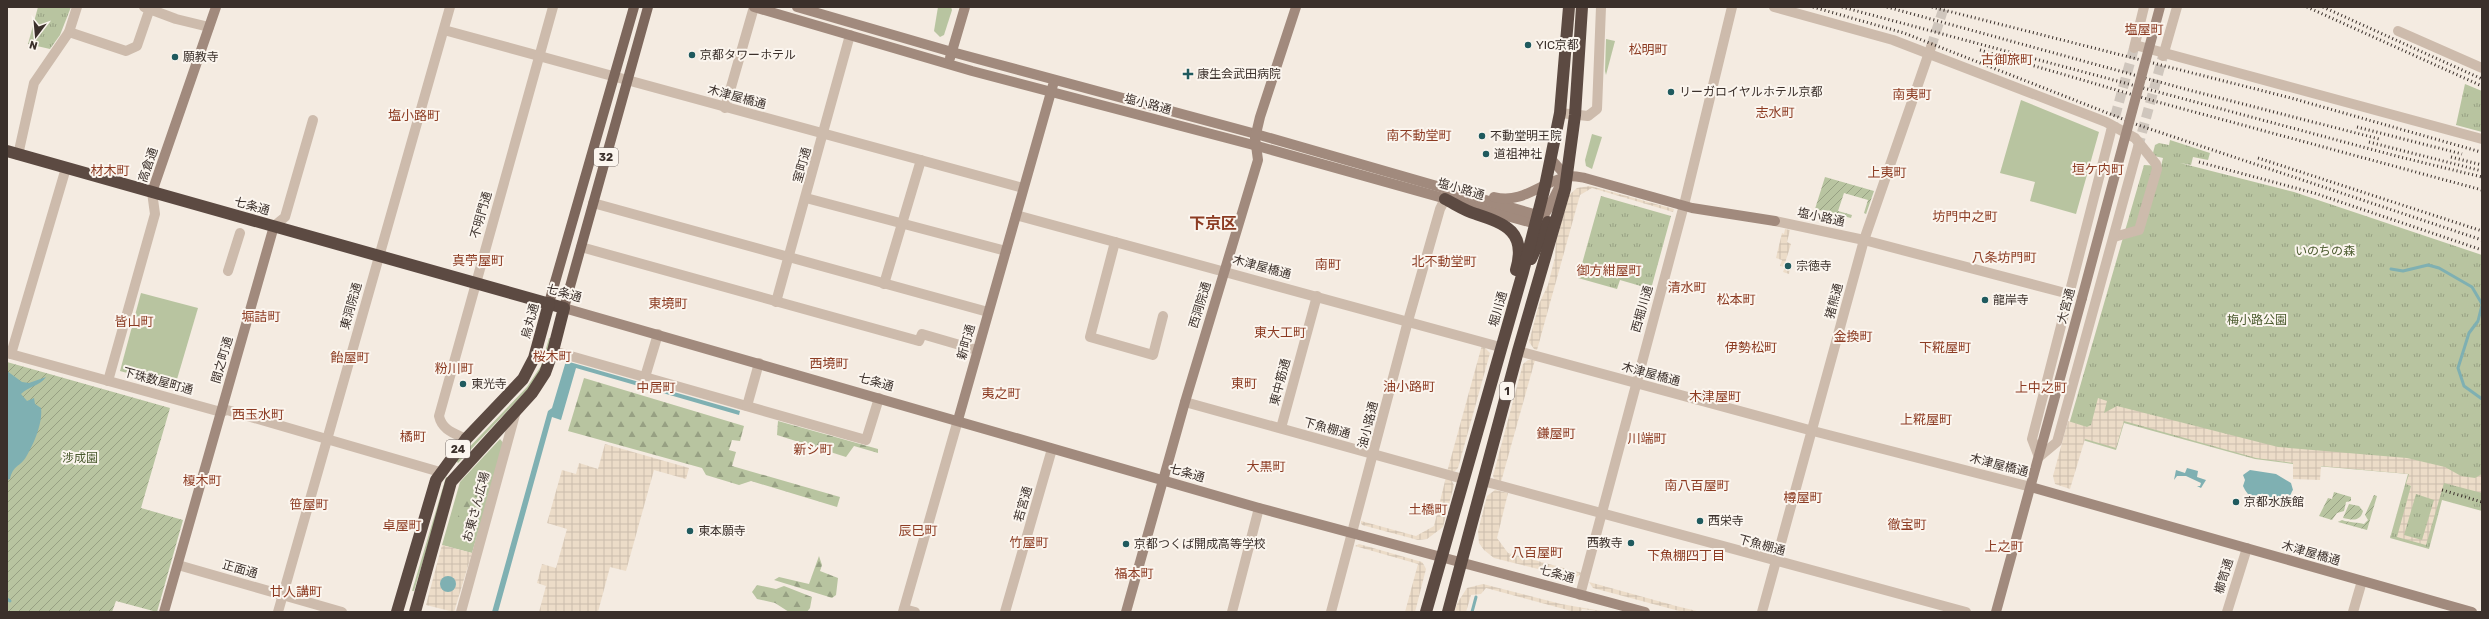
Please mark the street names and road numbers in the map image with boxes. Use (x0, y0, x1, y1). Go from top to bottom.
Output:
street label: 木津屋橋通 (706, 82, 768, 112)
street label: 塩小路通 (1123, 91, 1173, 117)
street label: 高倉通 (136, 146, 160, 184)
street label: 室町通 (790, 146, 814, 184)
road number: 32 (594, 148, 618, 166)
street label: 塩小路通 (1436, 176, 1486, 202)
street label: 不明門通 (468, 190, 494, 240)
street label: 七条通 (233, 194, 271, 218)
street label: 塩小路通 (1796, 205, 1846, 229)
street label: 木津屋橋通 (1231, 252, 1293, 282)
street label: 西洞院通 (1186, 280, 1214, 330)
street label: 東洞院通 (338, 281, 364, 331)
street label: 七条通 (545, 281, 583, 305)
street label: 猪熊通 (1823, 282, 1845, 320)
street label: 西堀川通 (1629, 284, 1655, 334)
street label: 大宮通 (2055, 287, 2077, 325)
street label: 堀川通 (1486, 290, 1510, 328)
street label: 烏丸通 (519, 302, 541, 340)
street label: 新町通 (954, 323, 978, 361)
street label: 間之町通 (209, 335, 235, 385)
street label: 東中筋通 (1267, 357, 1293, 407)
street label: 木津屋橋通 (1620, 359, 1682, 389)
street label: 下珠数屋町通 (121, 365, 195, 397)
street label: 七条通 (857, 370, 895, 394)
road number: 1 (1500, 382, 1514, 400)
street label: 油小路通 (1355, 400, 1381, 450)
street label: 下魚棚通 (1302, 415, 1352, 441)
road number: 24 (446, 440, 470, 458)
street label: 木津屋橋通 (1968, 451, 2030, 479)
street label: 七条通 (1168, 461, 1206, 485)
street label: お東さん広場 (460, 470, 492, 544)
street label: 若宮通 (1011, 485, 1035, 523)
street label: 下魚棚通 (1737, 532, 1787, 558)
street label: 木津屋橋通 (2280, 538, 2342, 568)
street label: 正面通 (221, 557, 259, 581)
street label: 櫛笥通 (2212, 557, 2236, 595)
street label: 七条通 (1538, 563, 1576, 585)

